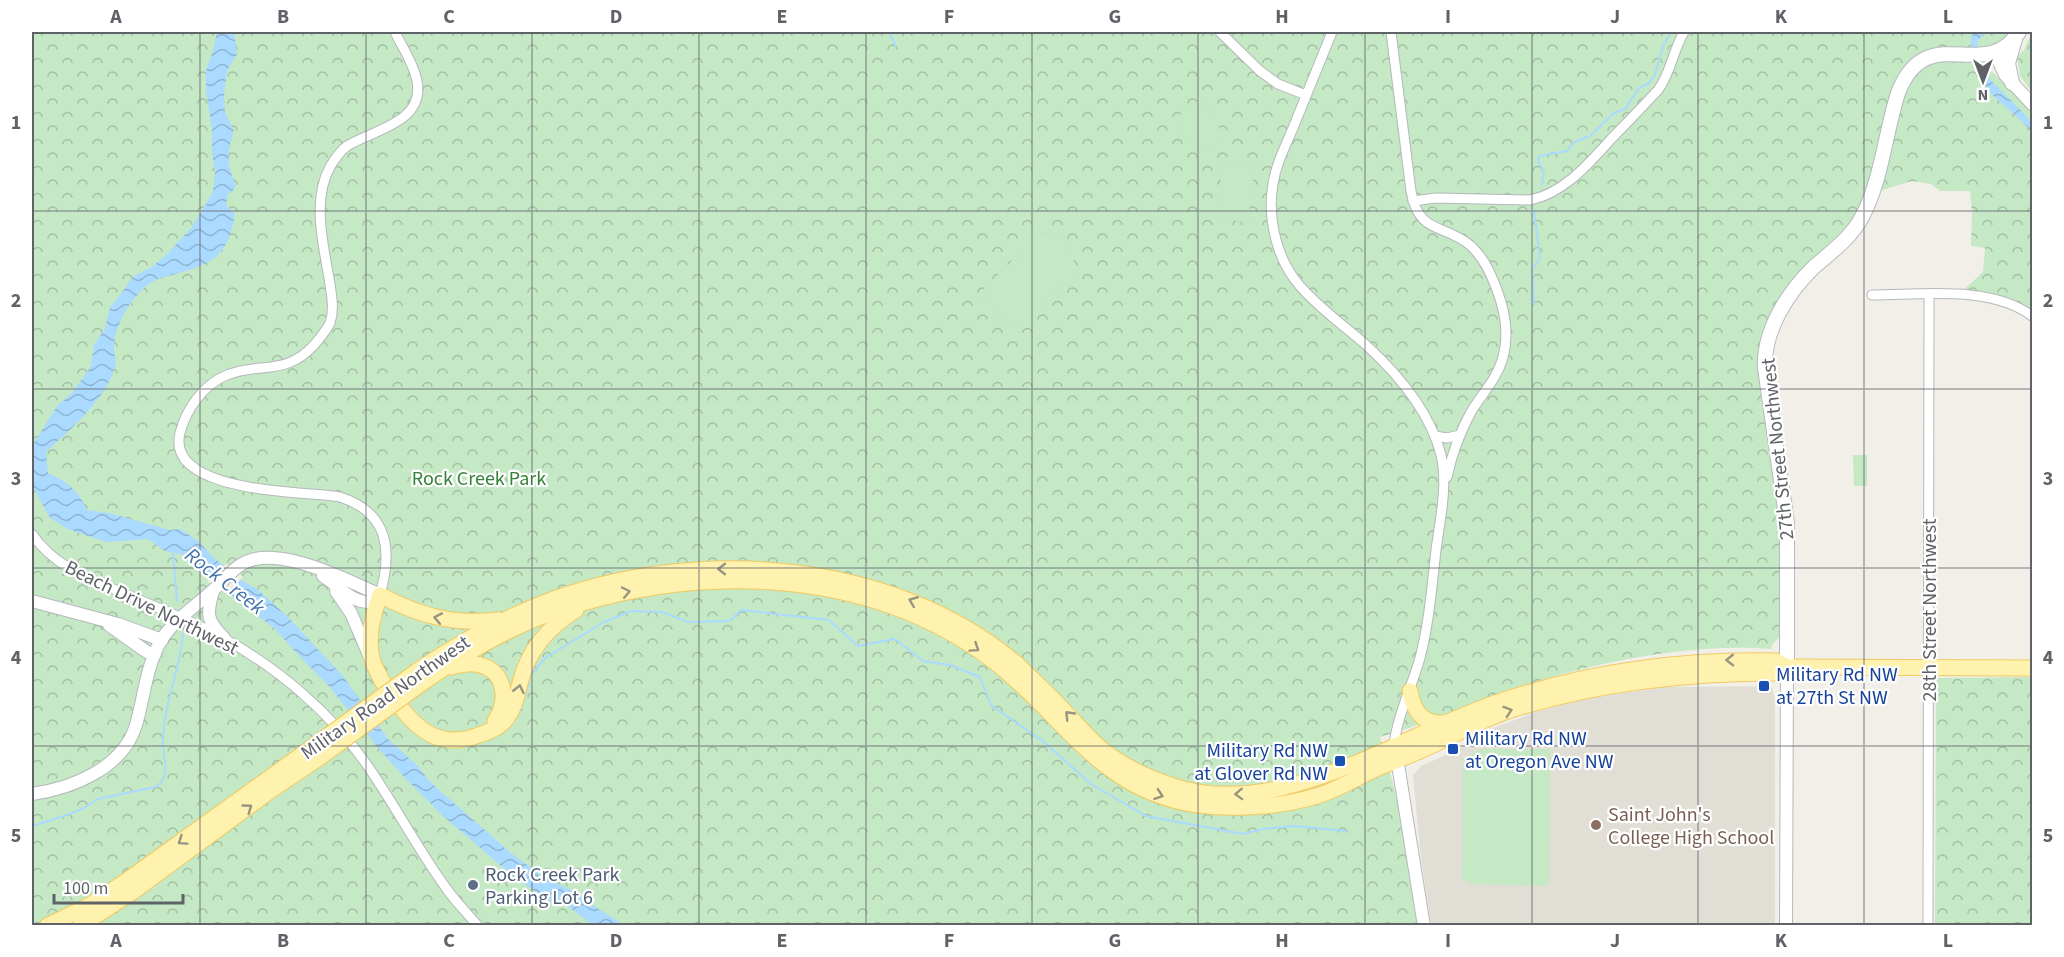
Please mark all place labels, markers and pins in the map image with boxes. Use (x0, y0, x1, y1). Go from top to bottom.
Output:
place label: Military Rd NW at 27th St NW (1776, 661, 1898, 712)
marker: Military Rd NW at 27th St NW (1757, 679, 1771, 693)
place label: Military Rd NW at Oregon Ave NW (1465, 725, 1614, 776)
place label: Military Rd NW at Glover Rd NW (1194, 737, 1328, 788)
marker: Military Rd NW at Oregon Ave NW (1446, 742, 1460, 756)
marker: Military Rd NW at Glover Rd NW (1333, 754, 1347, 768)
place label: Saint John's College High School (1608, 801, 1774, 852)
marker: Saint John's College High School (1589, 818, 1603, 832)
place label: Rock Creek Park Parking Lot 6 (485, 861, 619, 912)
marker: Rock Creek Park Parking Lot 6 (466, 878, 480, 892)

